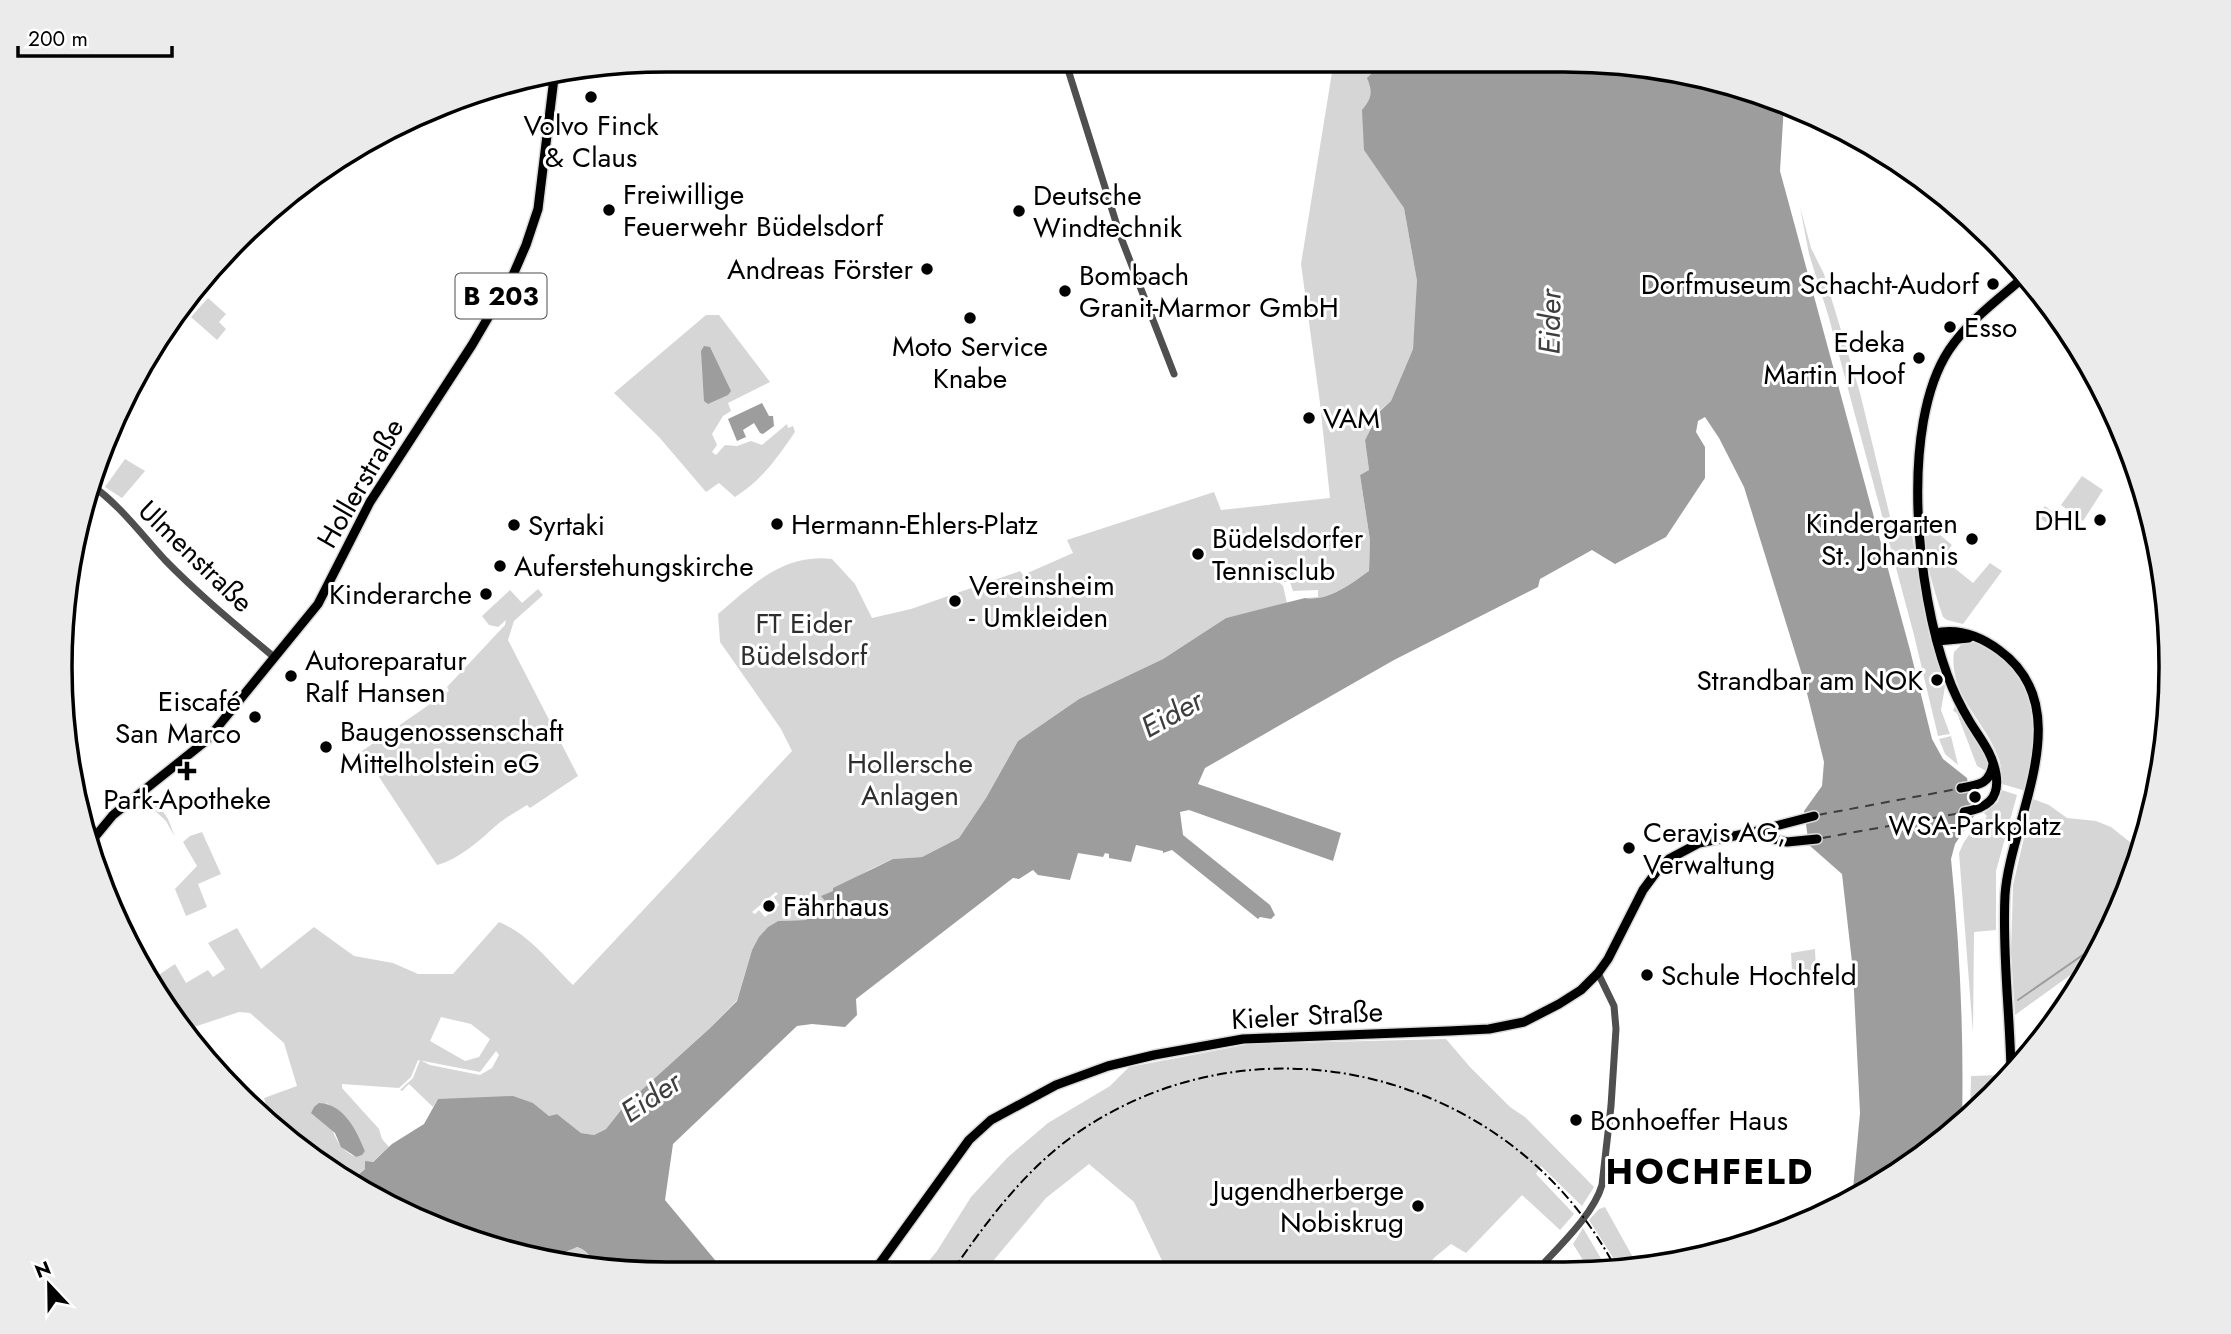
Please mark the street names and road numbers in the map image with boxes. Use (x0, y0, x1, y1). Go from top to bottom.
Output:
road number: B 203 (456, 274, 546, 318)
street label: Hollerstraße (307, 411, 414, 556)
street label: Ulmenstraße (129, 491, 262, 622)
street label: Kieler Straße (1230, 991, 1384, 1040)

